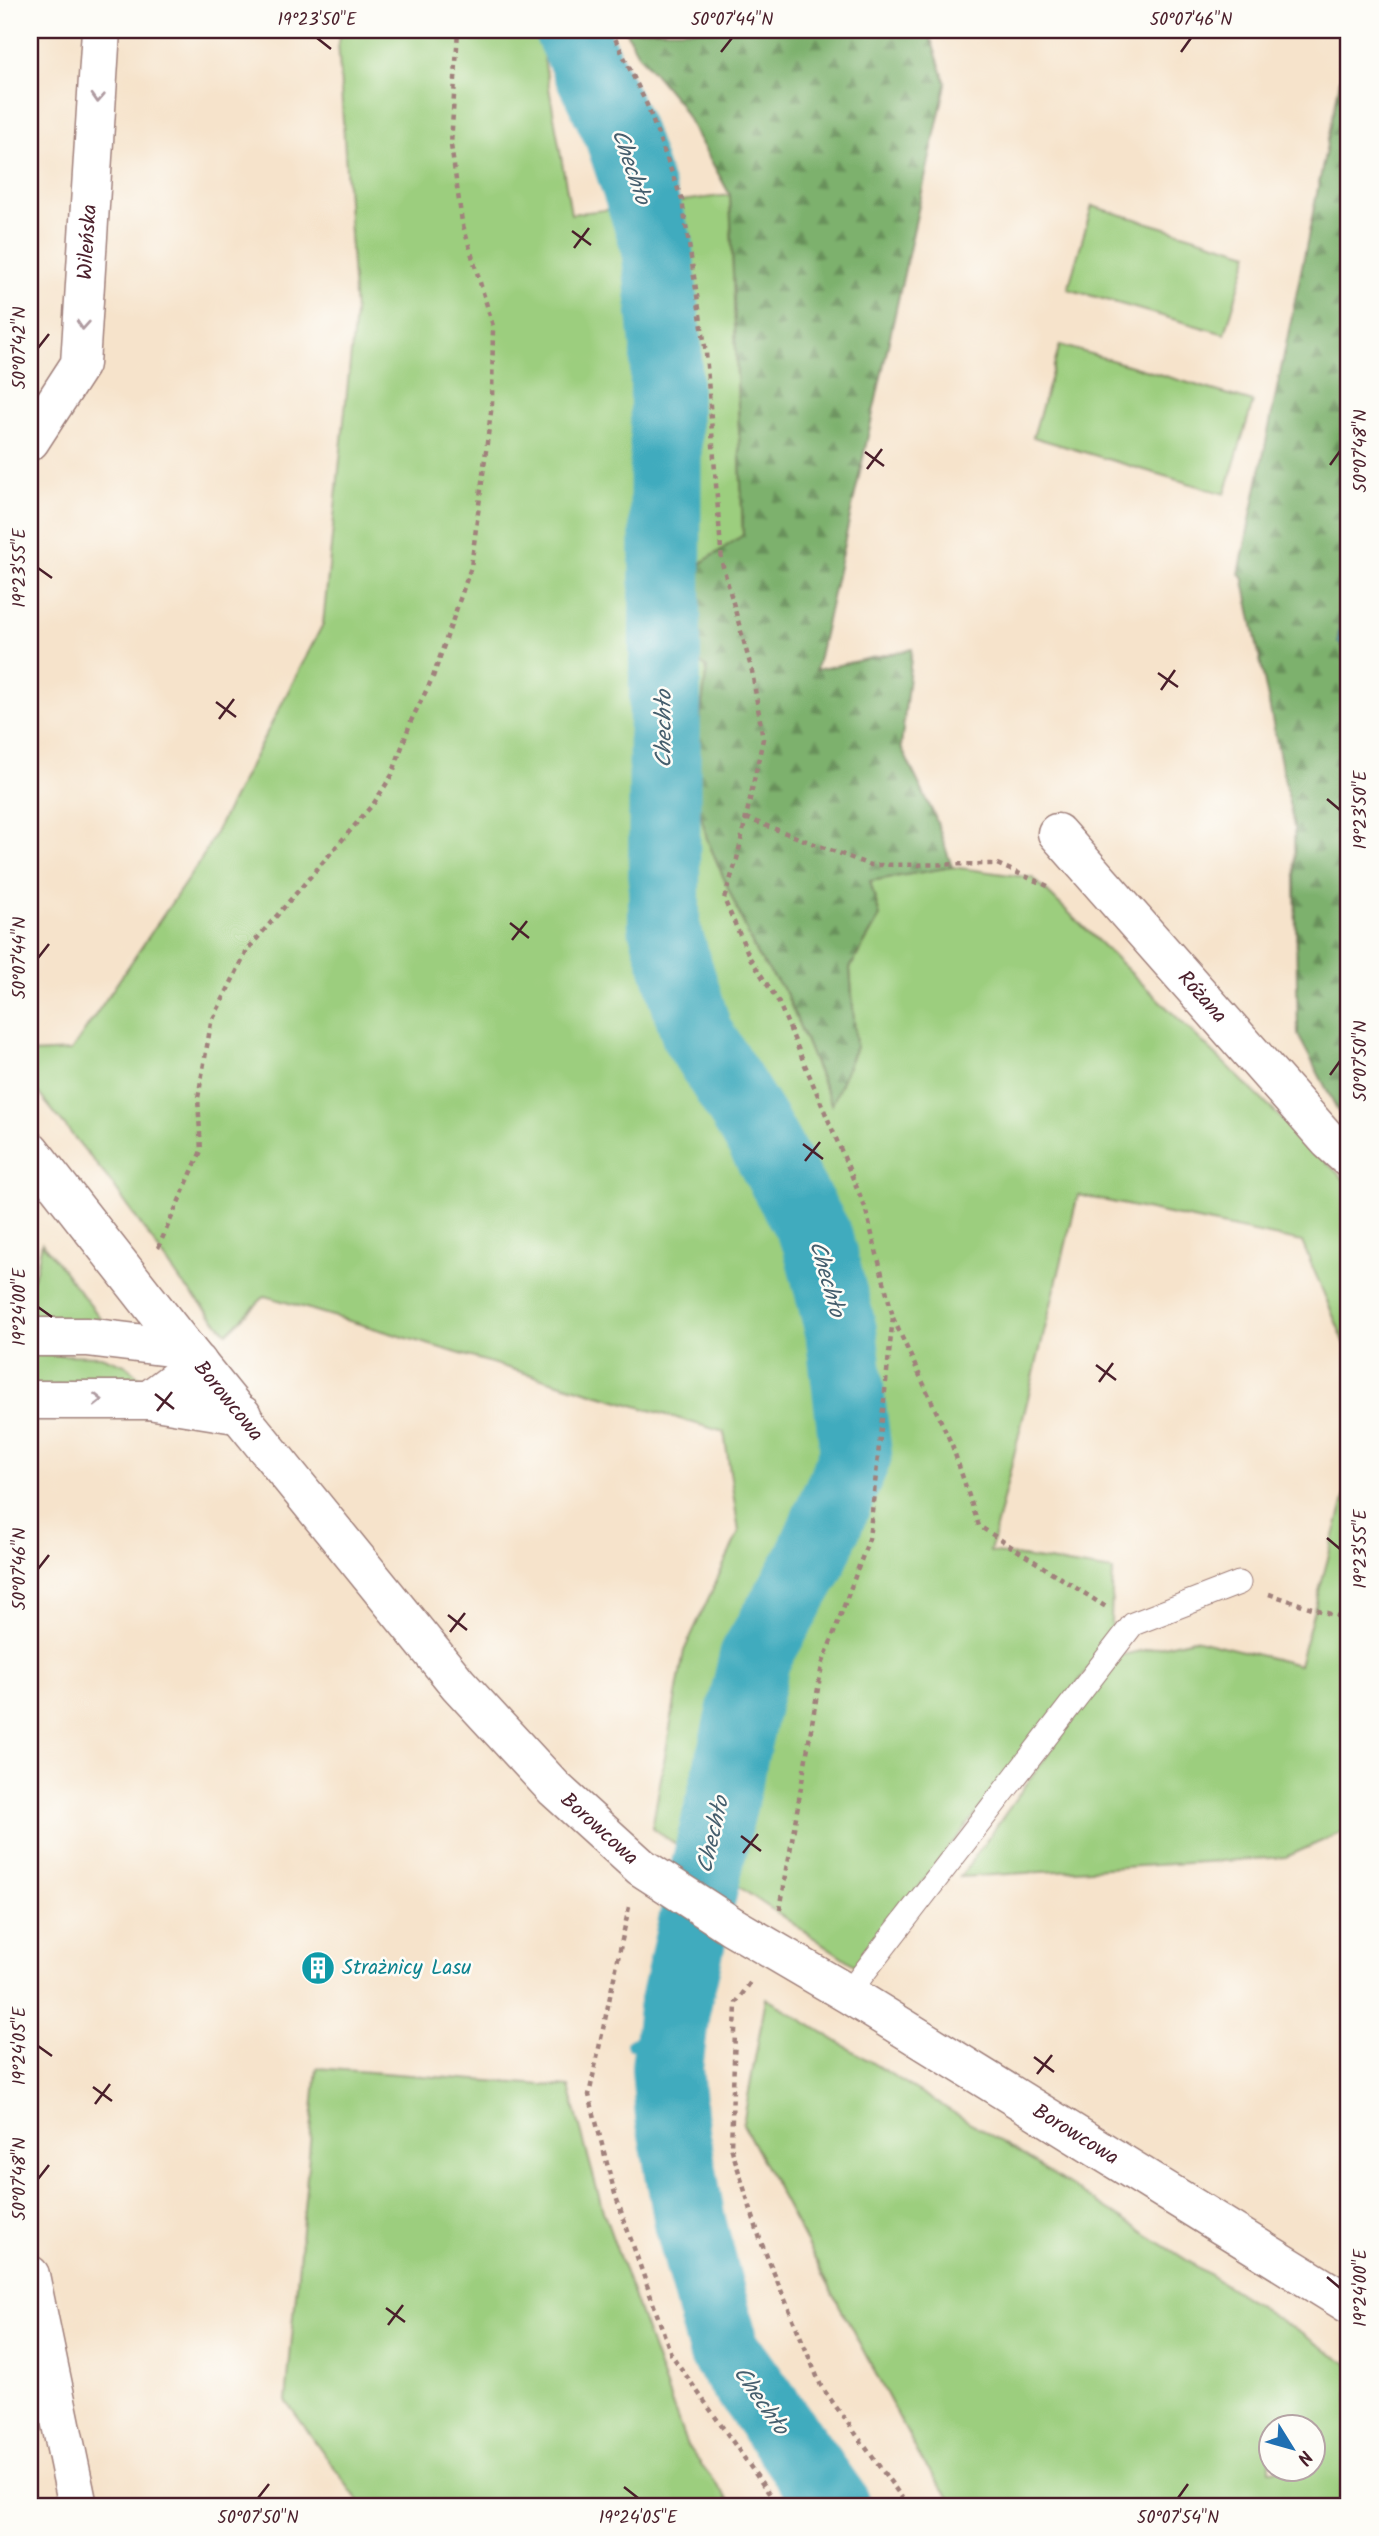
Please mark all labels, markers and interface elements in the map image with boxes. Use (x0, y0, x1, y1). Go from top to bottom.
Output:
text: 19°23'50"E (277, 6, 357, 35)
text: 50°07'44"N (691, 6, 773, 35)
text: 50°07'46"N (1150, 6, 1232, 35)
one-way arrow (91, 93, 106, 104)
water label: Chechło (600, 124, 660, 211)
street label: Wileńska (69, 203, 107, 281)
text: 50°07'42"N (6, 306, 35, 390)
one-way arrow (76, 320, 91, 331)
text: 50°07'48"N (1347, 409, 1376, 493)
text: 19°23'55"E (6, 528, 35, 608)
water label: Chechło (647, 689, 683, 768)
text: 19°23'50"E (1347, 770, 1376, 850)
text: 50°07'44"N (6, 917, 35, 999)
street label: Różana (1169, 963, 1235, 1031)
text: 50°07'50"N (1347, 1020, 1376, 1102)
water label: Chechło (798, 1237, 854, 1323)
text: 19°24'00"E (6, 1268, 35, 1346)
street label: Borowcowa (185, 1353, 272, 1449)
one-way arrow (93, 1392, 104, 1408)
text: 19°23'55"E (1347, 1509, 1376, 1589)
text: 50°07'46"N (6, 1528, 35, 1610)
street label: Borowcowa (552, 1784, 646, 1874)
water label: Chechło (688, 1792, 741, 1877)
building icon: Strażnicy Lasu (299, 1949, 337, 1987)
place label: Strażnicy Lasu (342, 1952, 471, 1985)
text: 19°24'05"E (6, 2006, 35, 2085)
street label: Borowcowa (1026, 2095, 1125, 2174)
text: 50°07'48"N (6, 2137, 35, 2221)
text: 19°24'00"E (1347, 2249, 1376, 2327)
water label: Chechło (723, 2359, 798, 2444)
north arrow (1256, 2414, 1326, 2484)
text: N (1288, 2443, 1320, 2471)
text: 50°07'50"N (217, 2504, 299, 2533)
text: 19°24'05"E (599, 2504, 678, 2533)
text: 50°07'54"N (1137, 2504, 1219, 2533)

